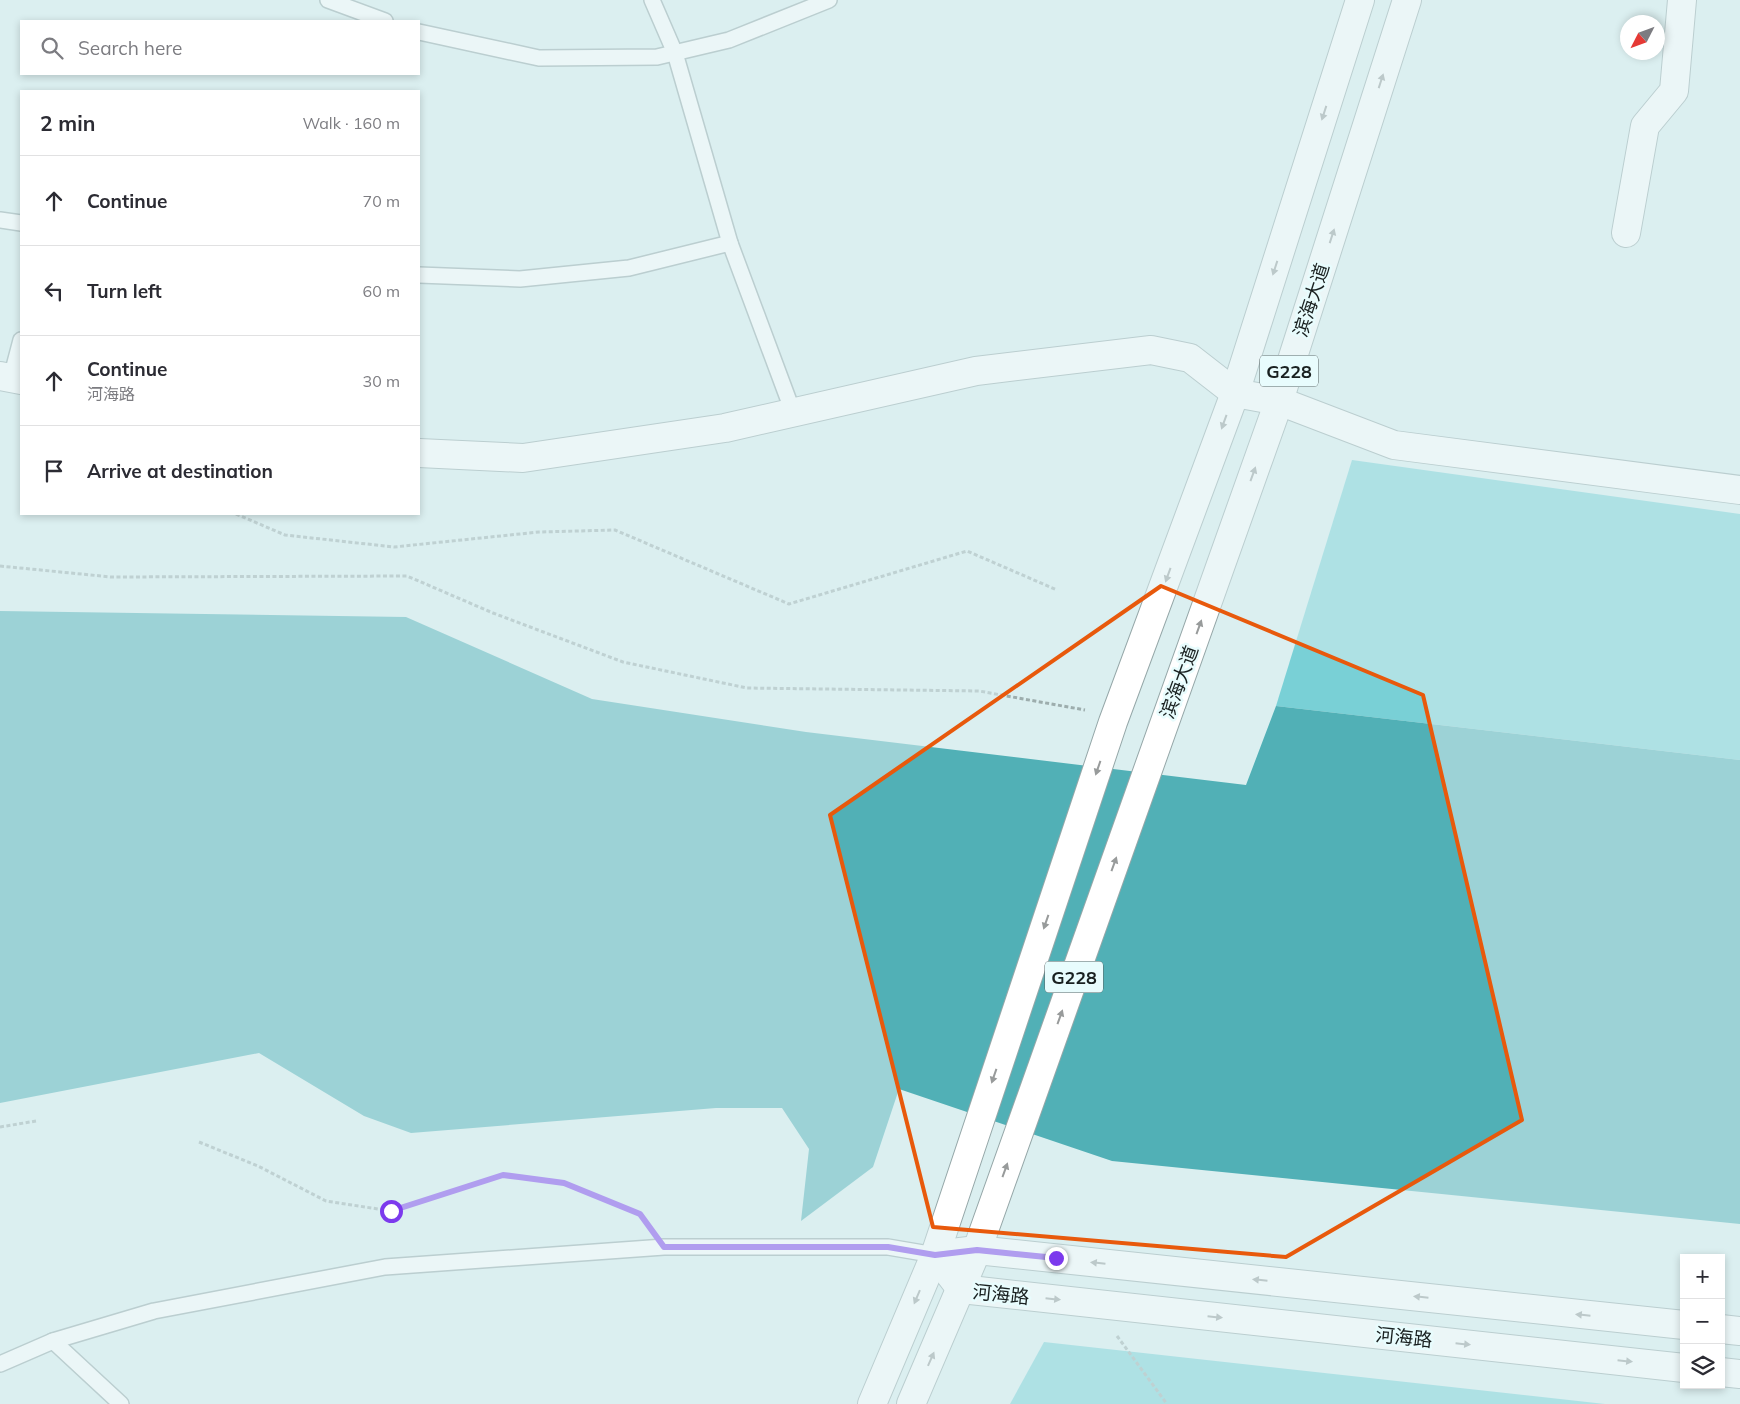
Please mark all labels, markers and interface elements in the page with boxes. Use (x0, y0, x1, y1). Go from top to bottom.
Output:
north arrow (1620, 15, 1665, 60)
search box (20, 20, 420, 75)
icon: search (38, 34, 66, 62)
text: Search here (78, 36, 182, 60)
one-way arrow (1378, 74, 1385, 89)
one-way arrow (1320, 106, 1327, 121)
text: 2 min (40, 110, 95, 136)
text: Walk · 160 m (302, 113, 400, 133)
icon: ahead (40, 187, 68, 215)
text: Continue (87, 189, 167, 213)
text: 70 m (363, 191, 400, 211)
one-way arrow (1328, 228, 1336, 243)
street label: 滨海大道 (1288, 260, 1334, 340)
one-way arrow (1270, 261, 1278, 276)
icon: left (40, 277, 68, 305)
text: Turn left (87, 279, 162, 303)
text: 60 m (363, 281, 400, 301)
road number: G228 (1260, 356, 1318, 386)
text: Continue (87, 357, 167, 381)
icon: ahead (40, 367, 68, 395)
text: 30 m (363, 371, 400, 391)
text: 河海路 (87, 384, 135, 404)
one-way arrow (1220, 415, 1227, 430)
icon: arrive (40, 457, 68, 485)
text: Arrive at destination (87, 459, 273, 483)
one-way arrow (1250, 466, 1257, 481)
one-way arrow (1164, 568, 1172, 583)
one-way arrow (1195, 619, 1203, 634)
street label: 滨海大道 (1155, 642, 1203, 722)
one-way arrow (1093, 761, 1101, 776)
one-way arrow (1110, 856, 1118, 871)
one-way arrow (1042, 915, 1049, 930)
road number: G228 (1045, 962, 1103, 992)
one-way arrow (1056, 1009, 1064, 1024)
one-way arrow (990, 1069, 998, 1084)
one-way arrow (1001, 1162, 1009, 1177)
route start (380, 1200, 403, 1223)
route end (1045, 1247, 1068, 1270)
map controls (1680, 1254, 1725, 1389)
button: + (1680, 1254, 1725, 1299)
one-way arrow (1090, 1259, 1106, 1267)
one-way arrow (1252, 1276, 1268, 1284)
street label: 河海路 (971, 1279, 1031, 1309)
one-way arrow (913, 1290, 921, 1305)
one-way arrow (1413, 1293, 1429, 1301)
one-way arrow (1046, 1296, 1062, 1304)
button: − (1680, 1299, 1725, 1344)
one-way arrow (1575, 1311, 1591, 1319)
one-way arrow (1207, 1313, 1223, 1321)
street label: 河海路 (1374, 1322, 1434, 1352)
one-way arrow (1456, 1340, 1472, 1348)
button: layers (1680, 1344, 1725, 1389)
one-way arrow (927, 1352, 935, 1366)
one-way arrow (1617, 1358, 1633, 1366)

